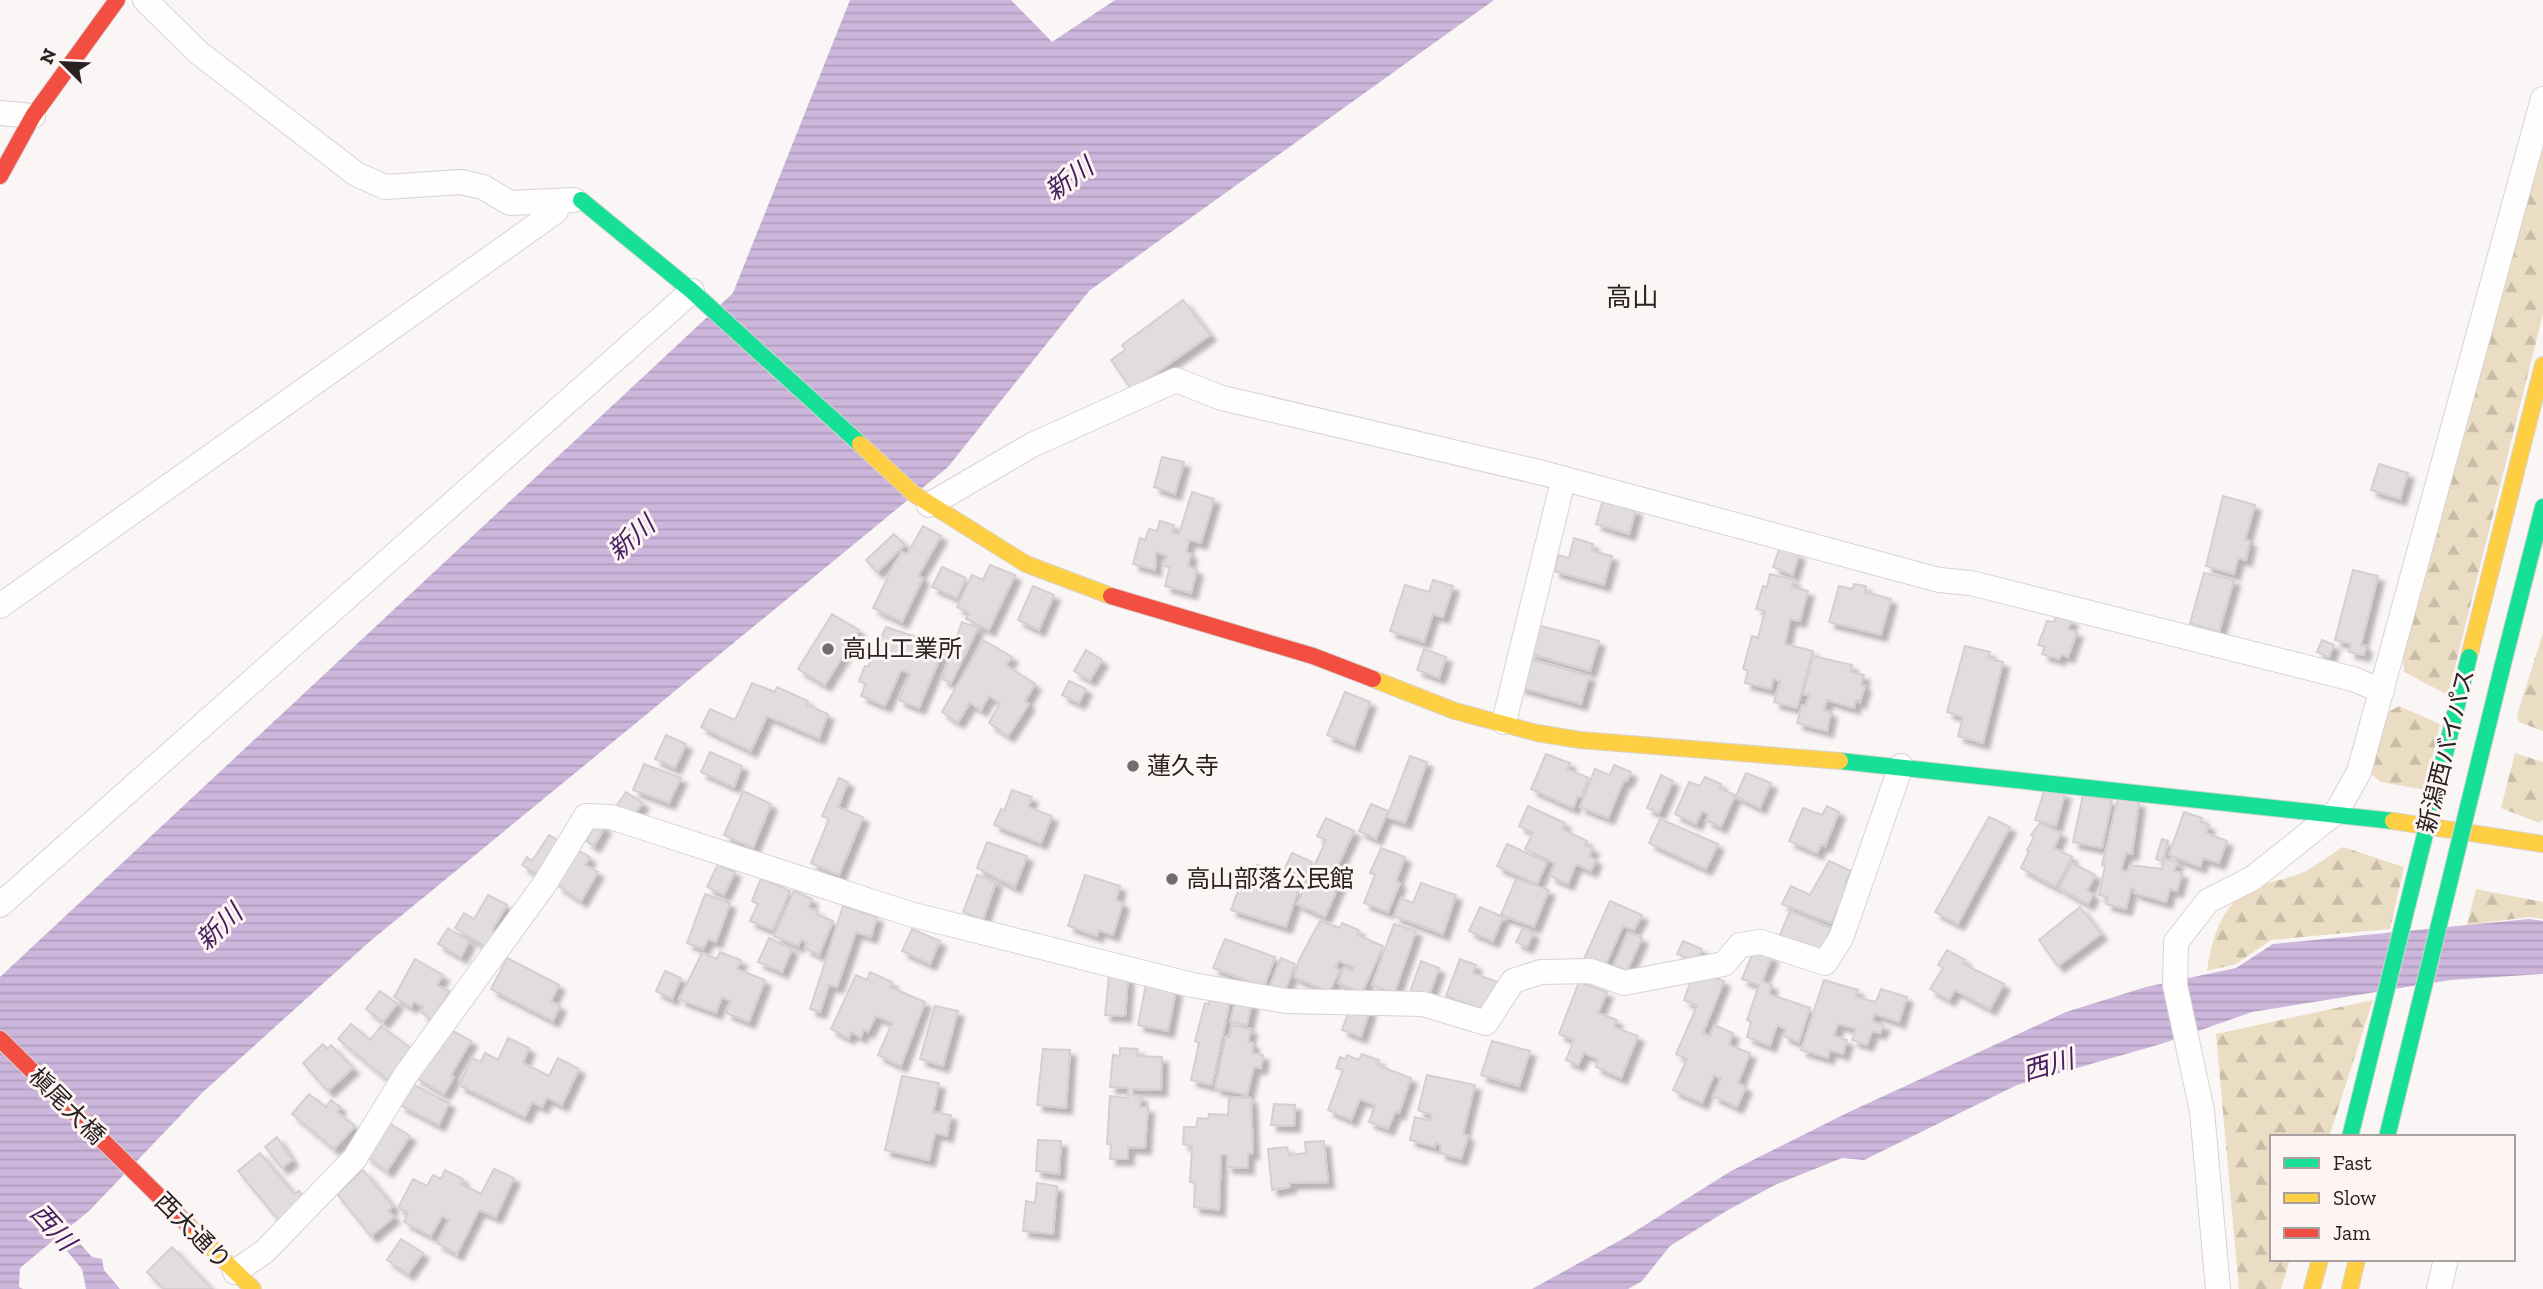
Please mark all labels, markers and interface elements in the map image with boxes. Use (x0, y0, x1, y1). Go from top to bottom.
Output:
north arrow (28, 28, 98, 98)
text: N (34, 45, 61, 68)
water label: 新川 (1039, 149, 1102, 207)
district label: 高山 (1606, 281, 1658, 313)
water label: 新川 (601, 507, 663, 567)
place label: 高山工業所 (842, 634, 962, 663)
marker: 高山工業所 (820, 641, 836, 657)
street label: 新潟西バイパス (2411, 666, 2480, 836)
place label: 蓮久寺 (1147, 751, 1219, 780)
marker: 蓮久寺 (1125, 758, 1141, 774)
place label: 高山部落公民館 (1186, 864, 1354, 893)
marker: 高山部落公民館 (1164, 871, 1180, 887)
water label: 新川 (189, 895, 251, 957)
water label: 西川 (2019, 1042, 2080, 1088)
street label: 槇尾大橋 (23, 1061, 112, 1150)
legend (2270, 1135, 2515, 1261)
text: Fast (2333, 1150, 2372, 1175)
text: Slow (2333, 1185, 2376, 1210)
street label: 西大通り (149, 1186, 238, 1275)
water label: 西川 (24, 1197, 84, 1259)
text: Jam (2333, 1220, 2370, 1245)

